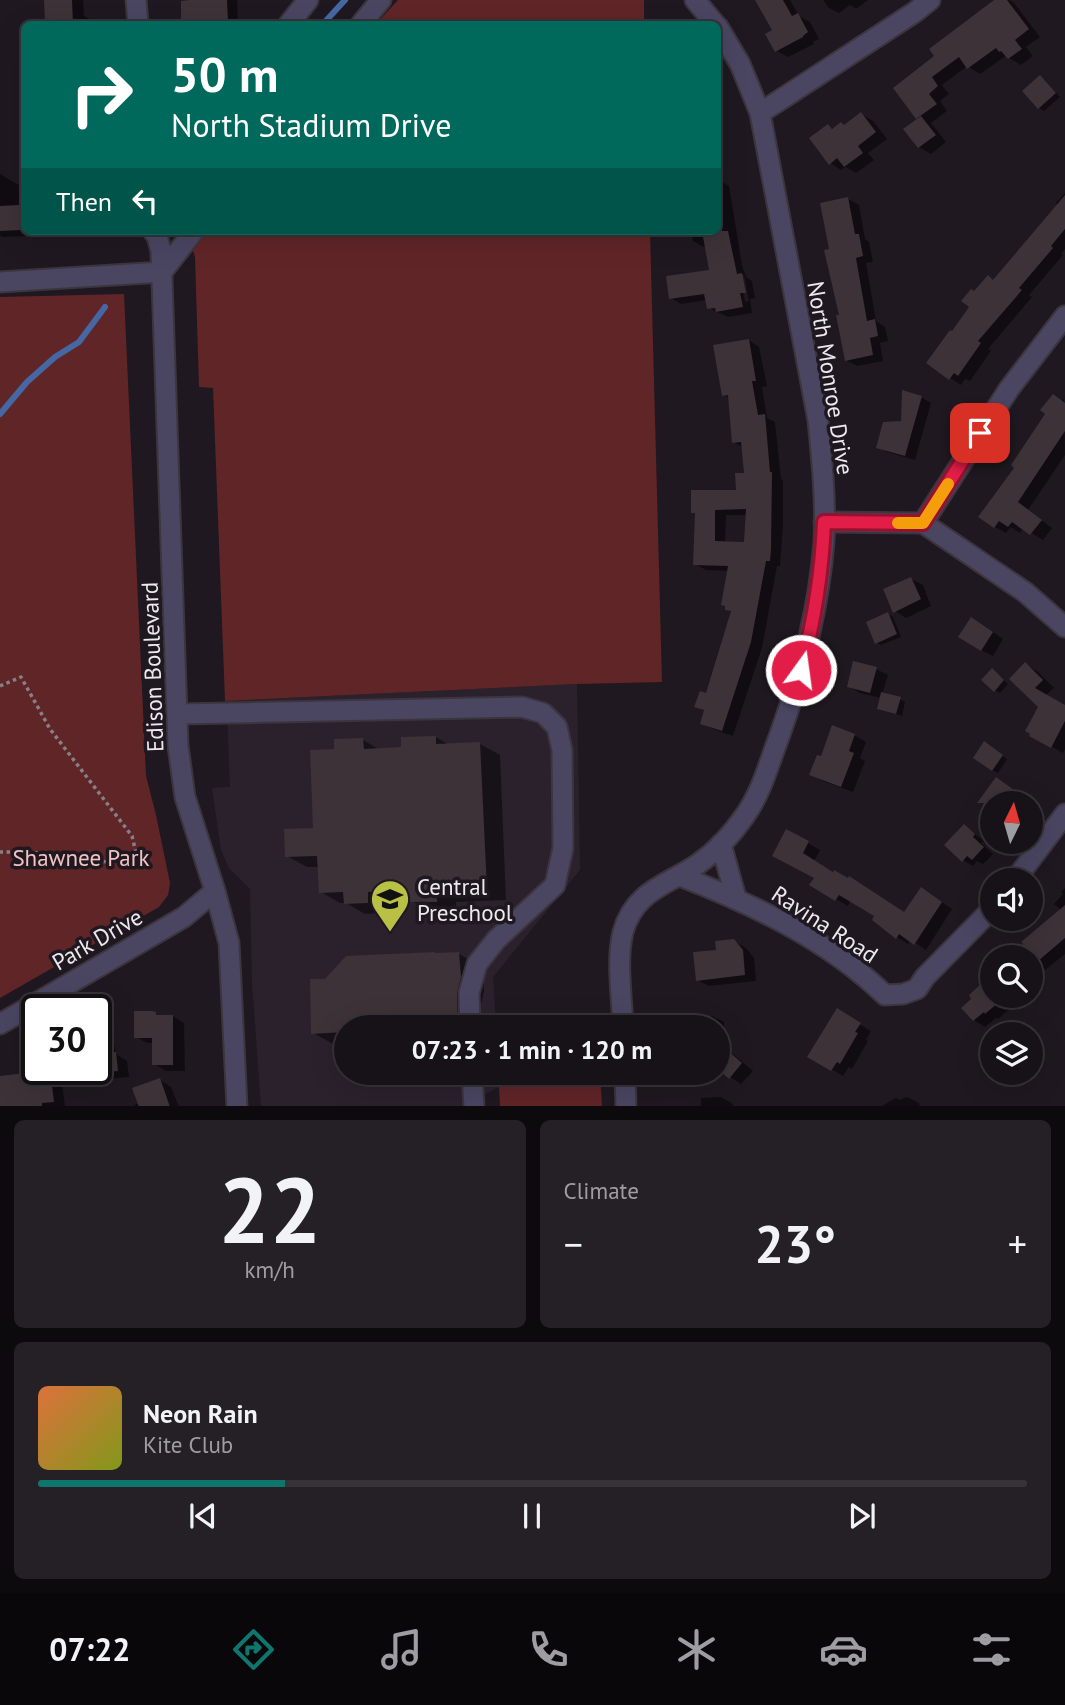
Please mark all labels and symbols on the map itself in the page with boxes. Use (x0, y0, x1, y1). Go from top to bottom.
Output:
street label: North Monroe Drive (801, 279, 861, 477)
pin (950, 403, 1010, 463)
street label: Edison Boulevard (135, 581, 169, 753)
position arrow (764, 633, 838, 707)
north arrow (980, 791, 1043, 854)
park label: Shawnee Park (12, 843, 150, 872)
place label: Central Preschool (417, 872, 513, 927)
school or university icon: Central Preschool (369, 878, 411, 933)
street label: Ravina Road (766, 879, 884, 969)
street label: Park Drive (47, 902, 147, 976)
speed limit sign: 30 (21, 994, 112, 1085)

